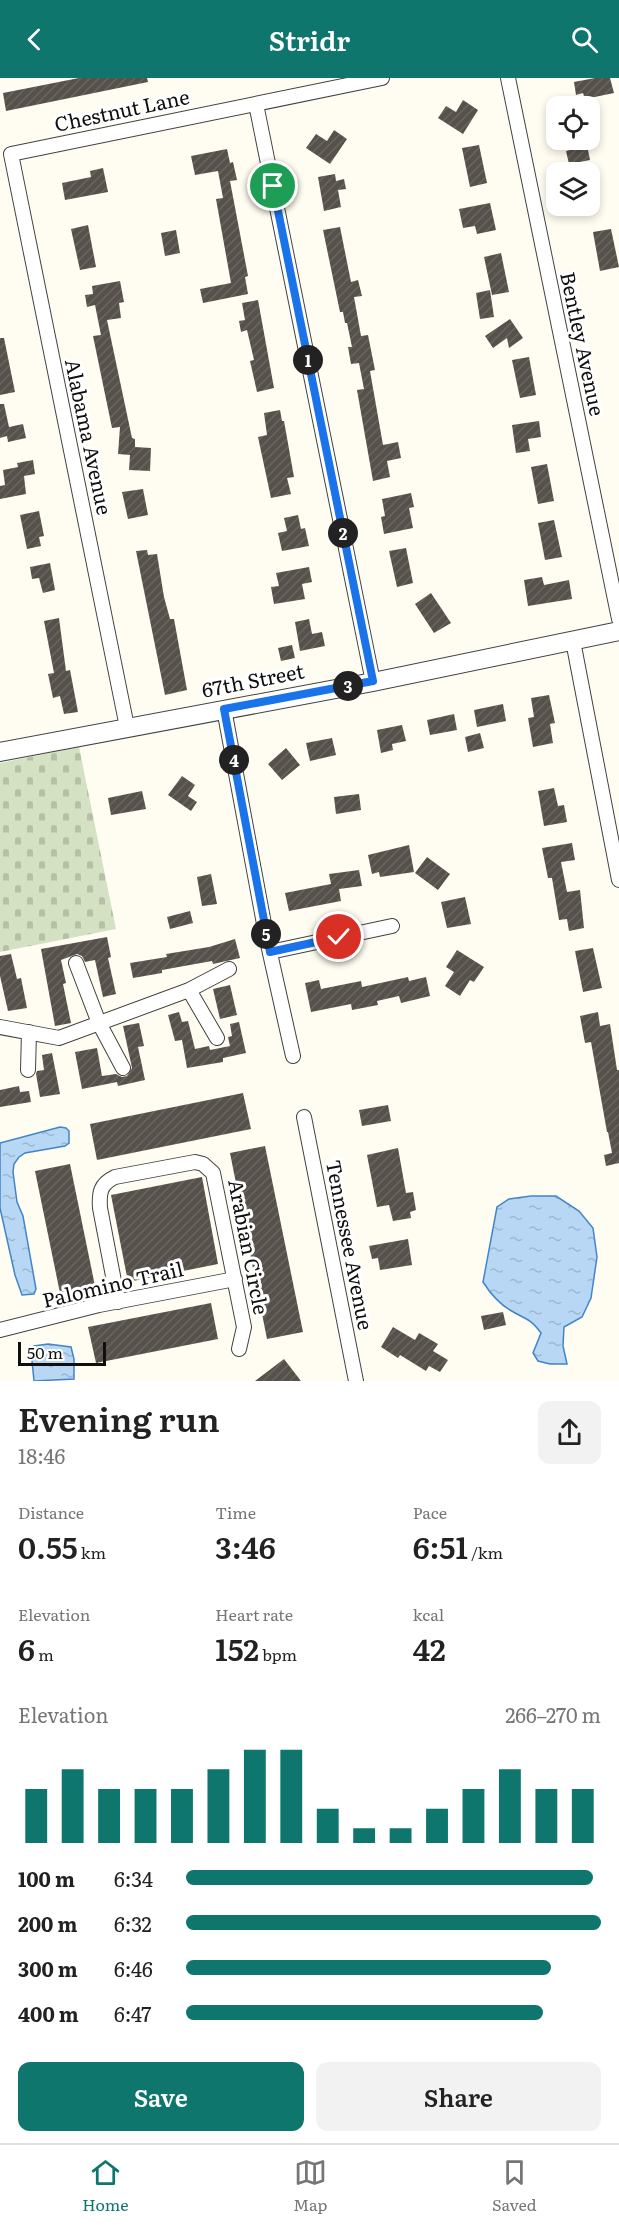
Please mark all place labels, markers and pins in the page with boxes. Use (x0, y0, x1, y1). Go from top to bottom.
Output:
pin (247, 160, 298, 211)
pin: 1 (293, 345, 323, 375)
pin: 2 (328, 518, 358, 548)
pin: 3 (333, 671, 363, 701)
pin: 4 (219, 745, 249, 775)
pin (313, 911, 364, 962)
pin: 5 (251, 919, 281, 949)

